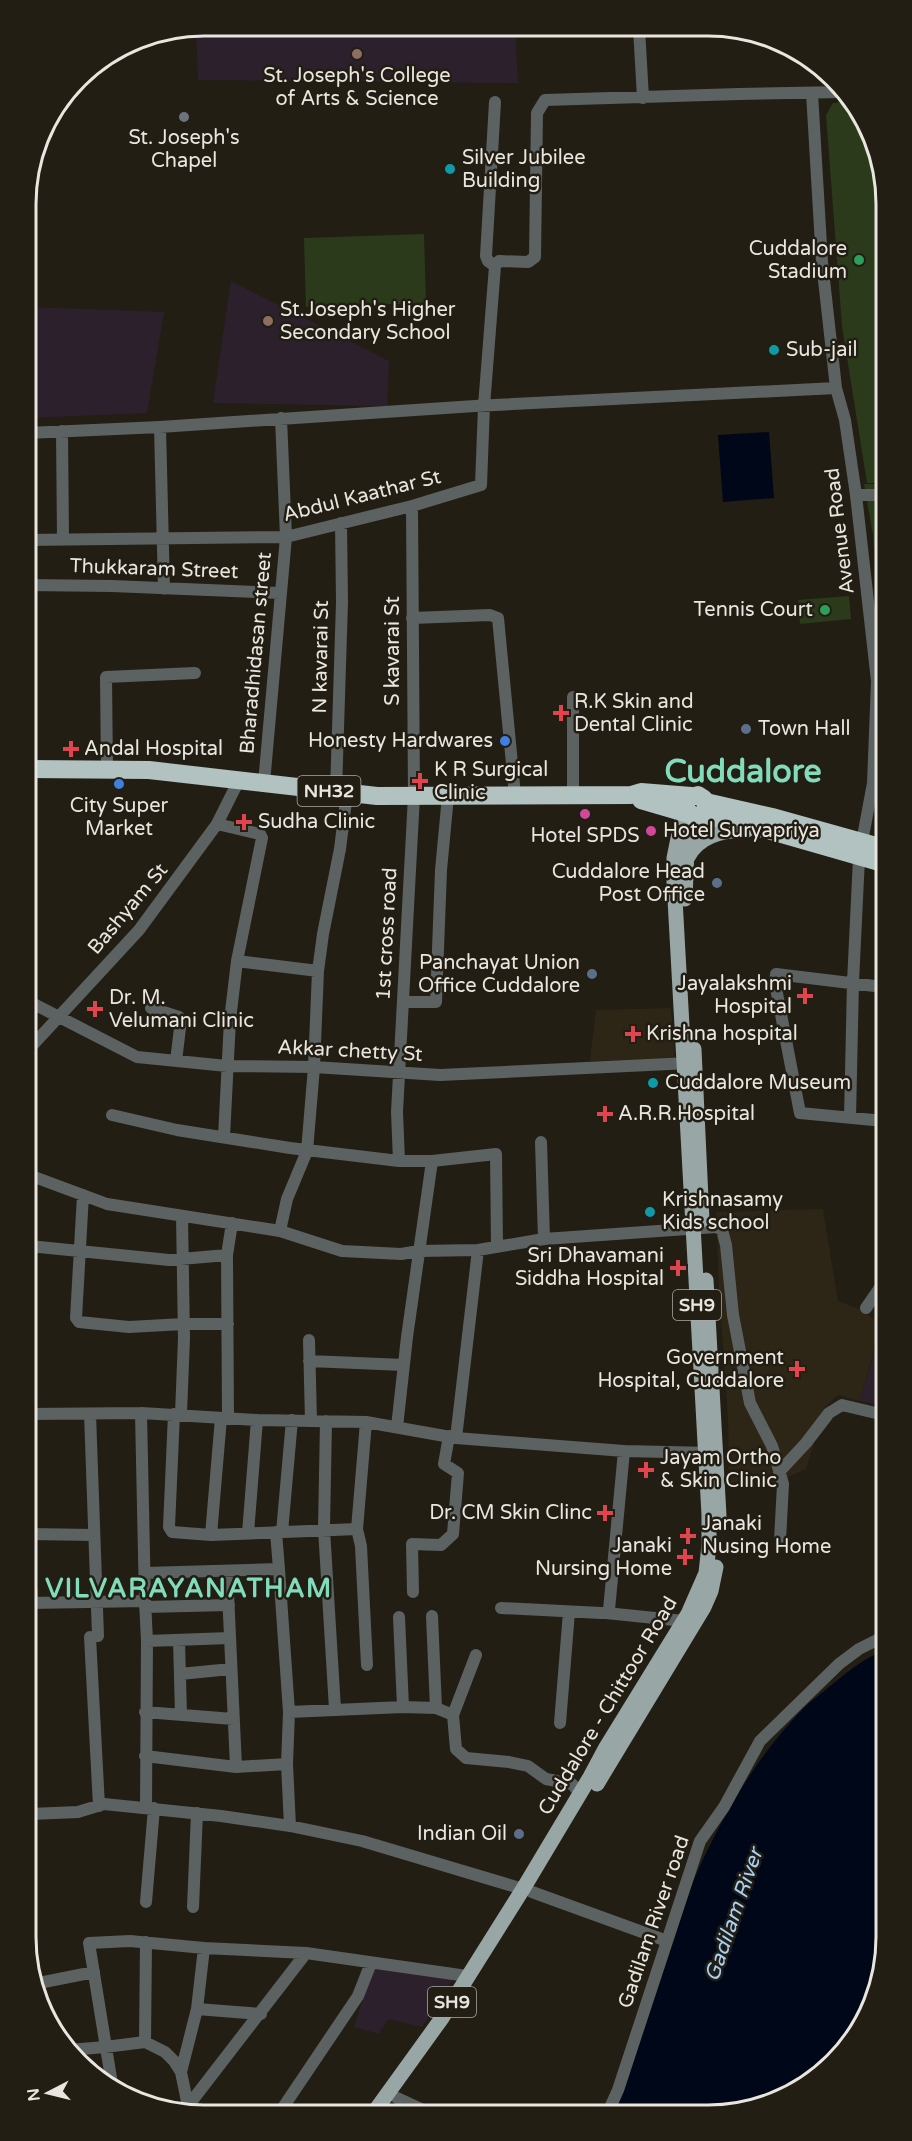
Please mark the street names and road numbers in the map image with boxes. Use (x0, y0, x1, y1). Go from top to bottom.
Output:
street label: Abdul Kaathar St (281, 465, 444, 527)
street label: Avenue Road (820, 466, 860, 596)
street label: Bharadhidasan street (235, 551, 277, 755)
street label: Thukkaram Street (69, 554, 239, 584)
street label: S kavarai St (381, 596, 405, 706)
street label: N kavarai St (308, 600, 334, 714)
road number: NH32 (298, 776, 360, 806)
street label: Bashyam St (83, 858, 173, 959)
street label: 1st cross road (372, 867, 402, 1001)
street label: Akkar chetty St (277, 1035, 424, 1067)
road number: SH9 (673, 1290, 721, 1320)
street label: Cuddalore - Chittoor Road (533, 1593, 683, 1819)
street label: Gadilam River road (613, 1833, 695, 2011)
road number: SH9 (428, 1987, 476, 2017)

